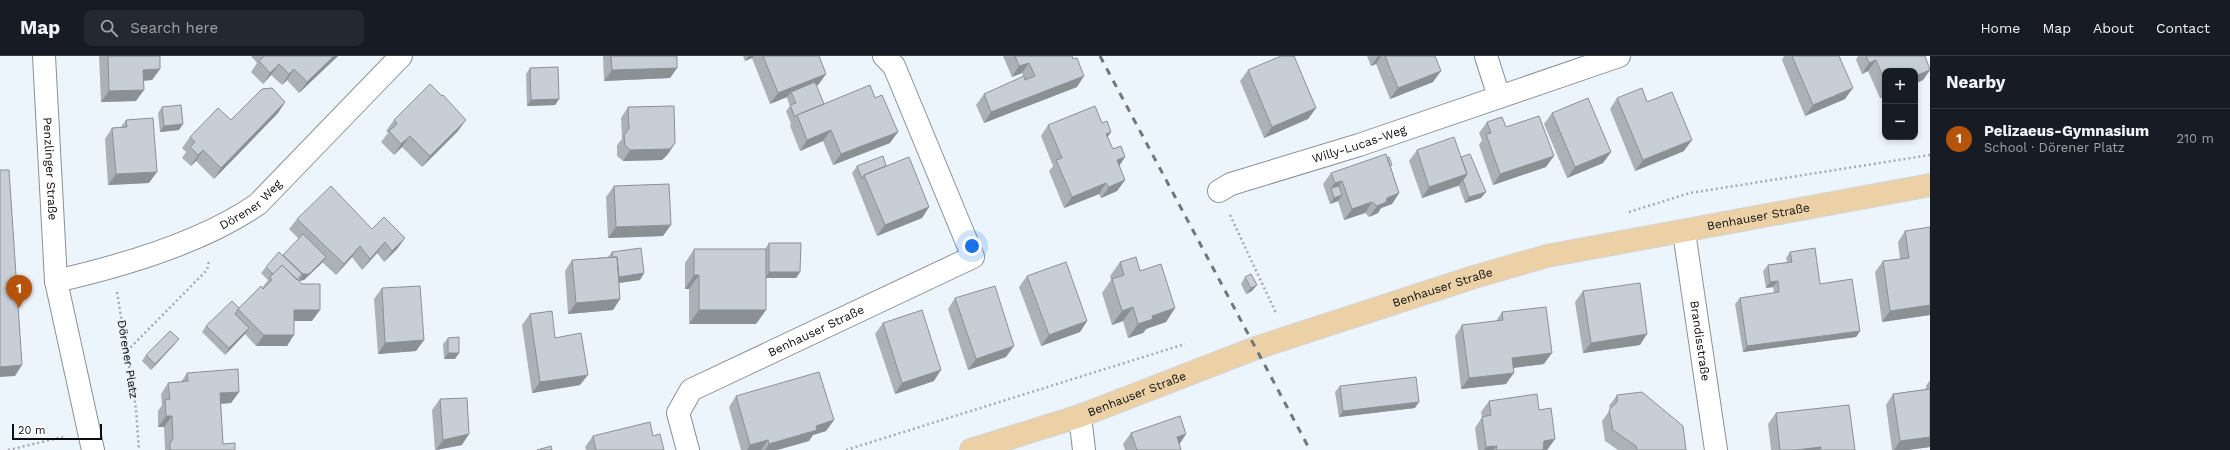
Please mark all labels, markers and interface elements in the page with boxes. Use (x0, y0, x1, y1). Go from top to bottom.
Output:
search box (84, 10, 364, 46)
text: Map (20, 16, 60, 39)
icon: search (98, 17, 120, 39)
text: Search here (130, 19, 218, 37)
text: Home (1980, 20, 2020, 36)
text: Map (2042, 20, 2071, 36)
text: About (2093, 20, 2134, 36)
text: Contact (2156, 20, 2210, 36)
map controls (1882, 68, 1918, 140)
button: + (1882, 68, 1918, 104)
text: Nearby (1946, 72, 2005, 92)
button: − (1882, 104, 1918, 140)
street label: Penzlinger Straße (40, 117, 60, 221)
street label: Willy-Lucas-Weg (1310, 122, 1409, 166)
text: Pelizaeus-Gymnasium (1984, 122, 2149, 140)
text: 1 (1956, 131, 1962, 146)
text: 210 m (2176, 131, 2214, 146)
text: School · Dörener Platz (1984, 140, 2125, 155)
street label: Dörener Weg (217, 176, 285, 232)
street label: Benhauser Straße (1706, 200, 1811, 233)
your location (962, 236, 982, 256)
street label: Benhauser Straße (1391, 265, 1494, 310)
pin: 1 (6, 275, 32, 308)
street label: Brandisstraße (1687, 300, 1713, 382)
street label: Benhauser Straße (766, 302, 866, 360)
street label: Dörener Platz (115, 319, 141, 400)
street label: Benhauser Straße (1085, 369, 1188, 419)
scale bar (12, 422, 102, 441)
text: 20 m (18, 424, 46, 437)

